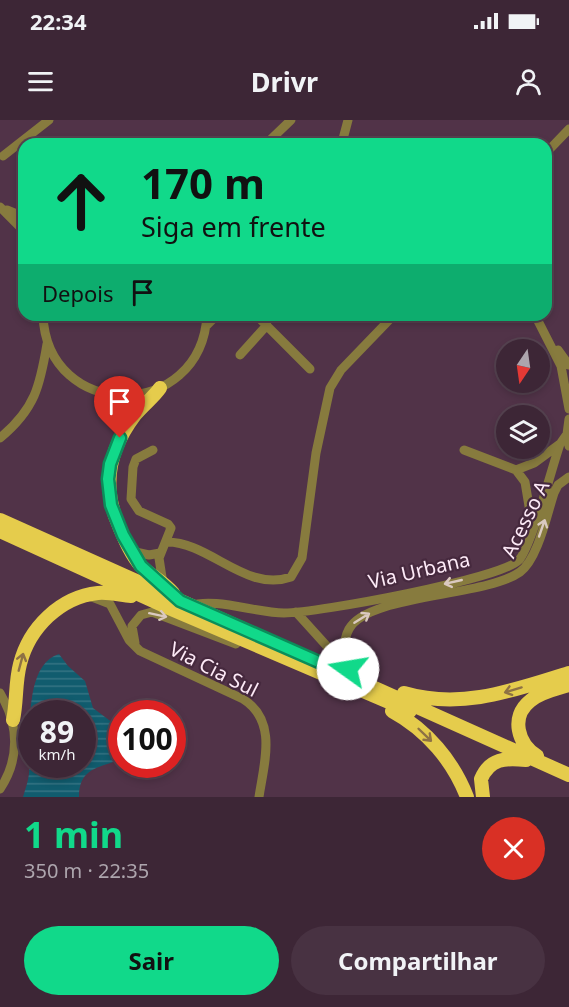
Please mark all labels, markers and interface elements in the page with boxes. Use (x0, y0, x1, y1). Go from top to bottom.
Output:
text: 22:34 (30, 6, 87, 36)
text: Drivr (251, 63, 318, 100)
icon: menu (24, 65, 57, 98)
icon: person (512, 65, 545, 98)
text: 170 m (141, 154, 265, 211)
icon: ahead (42, 162, 120, 240)
text: Siga em frente (141, 208, 326, 245)
icon: arrive (126, 276, 159, 309)
text: Depois (42, 278, 114, 308)
north arrow (496, 339, 550, 393)
map controls (496, 339, 550, 459)
pin (94, 376, 145, 438)
icon: arrive (103, 385, 136, 418)
button: layers (496, 405, 550, 459)
street label: Acesso A (495, 476, 555, 562)
one-way arrow (538, 519, 549, 538)
street label: Via Urbana (366, 545, 472, 595)
one-way arrow (444, 577, 463, 588)
one-way arrow (148, 610, 167, 621)
one-way arrow (353, 612, 370, 624)
street label: Via Cia Sul (165, 635, 263, 703)
position arrow (316, 637, 380, 701)
one-way arrow (16, 653, 27, 672)
one-way arrow (504, 685, 523, 696)
speed limit sign: 100 (108, 700, 186, 778)
text: 89 (40, 711, 74, 752)
one-way arrow (418, 728, 433, 742)
text: km/h (39, 744, 75, 764)
text: 1 min (24, 810, 123, 859)
button: close (482, 817, 545, 880)
text: 350 m · 22:35 (24, 857, 149, 884)
button: Sair (24, 926, 279, 995)
button: Compartilhar (291, 926, 545, 995)

